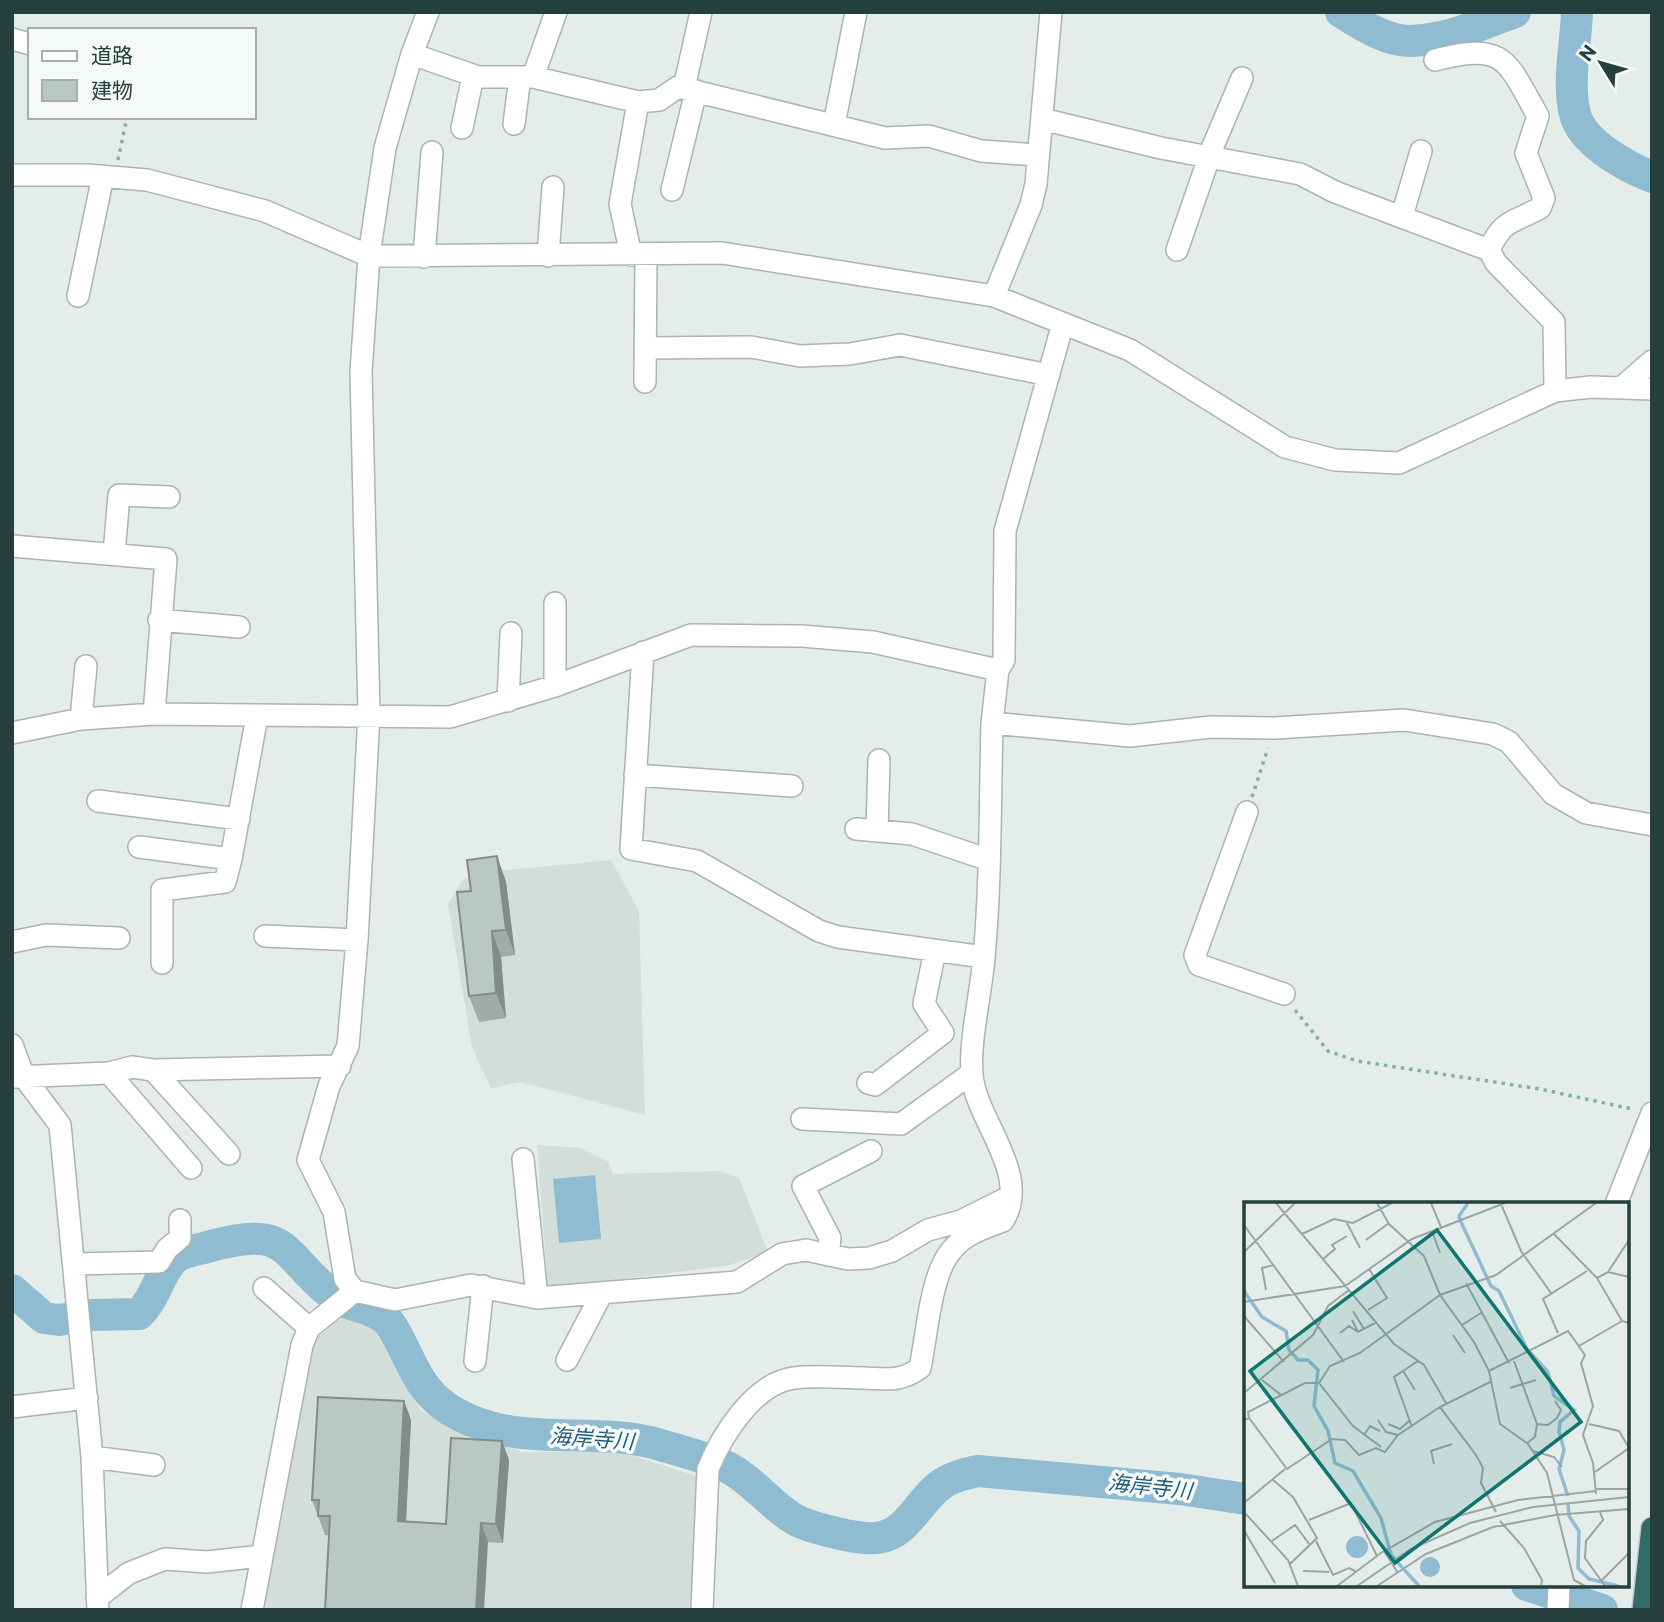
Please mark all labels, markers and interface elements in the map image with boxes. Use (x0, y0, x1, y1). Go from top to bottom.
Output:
legend (28, 28, 256, 119)
north arrow (1566, 28, 1636, 98)
text: N (1574, 40, 1601, 65)
text: 道路 (91, 42, 133, 67)
text: 建物 (91, 77, 133, 102)
inset map (1244, 1202, 1629, 1587)
water label: 海岸寺川 (549, 1422, 637, 1453)
water label: 海岸寺川 (1107, 1469, 1195, 1503)

